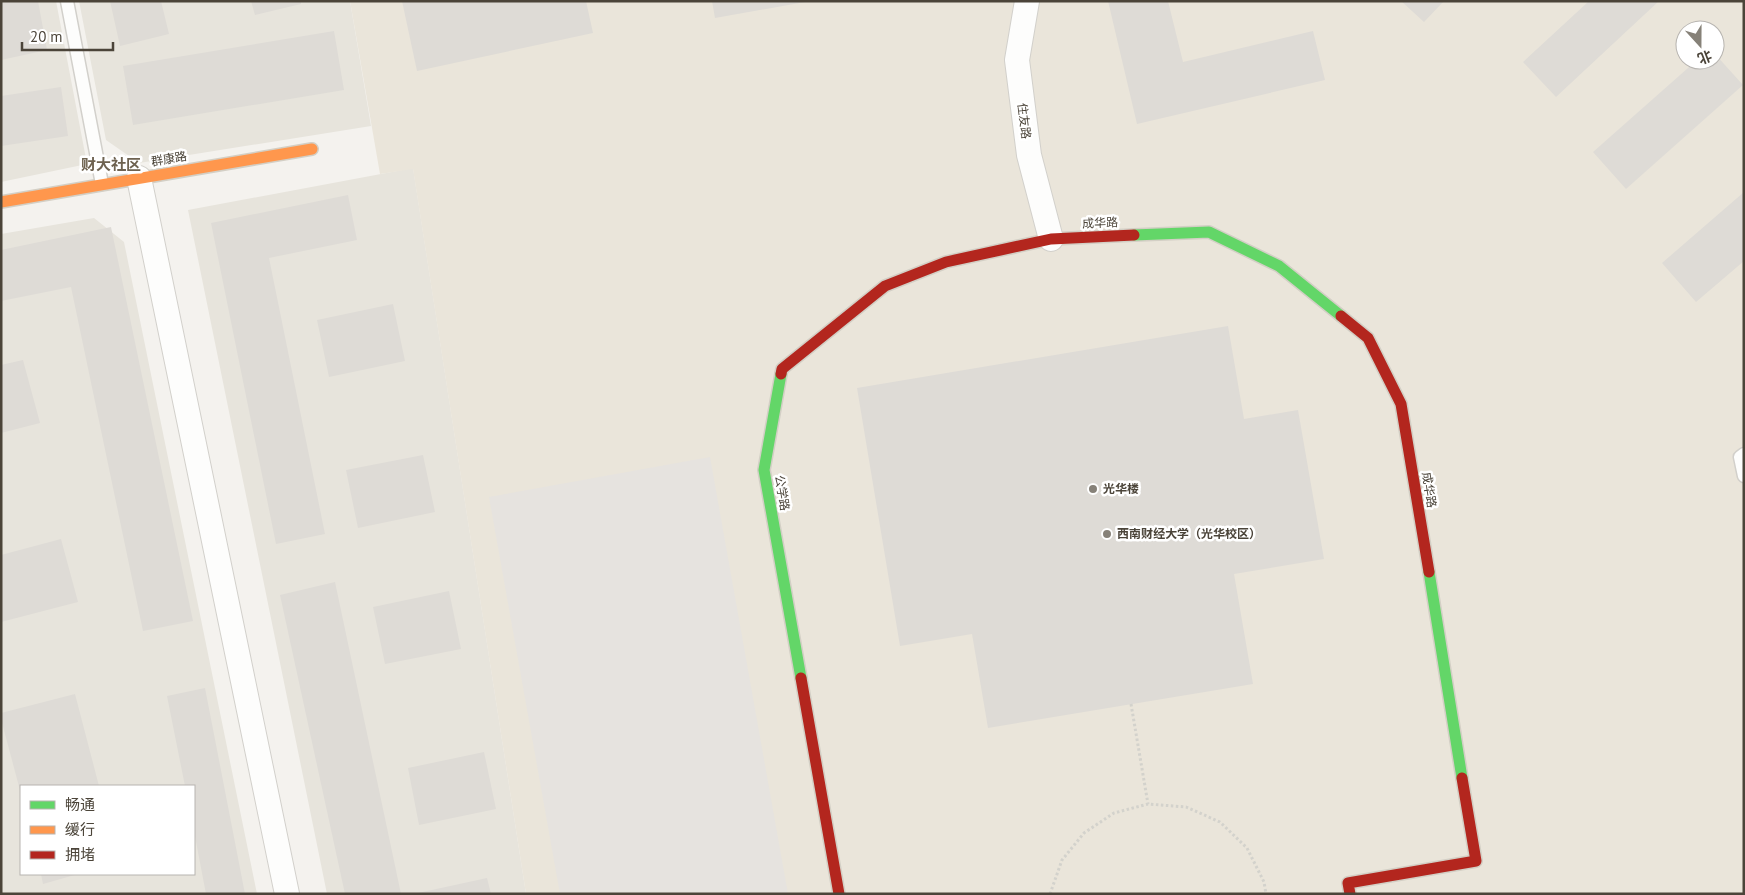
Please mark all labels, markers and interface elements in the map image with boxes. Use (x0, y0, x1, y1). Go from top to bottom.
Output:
scale bar (22, 20, 114, 52)
north arrow (1675, 20, 1725, 70)
text: 20 m (30, 27, 63, 46)
text: 北 (1695, 46, 1714, 68)
street label: 住友路 (1015, 102, 1034, 140)
street label: 群康路 (150, 148, 188, 169)
district label: 财大社区 (81, 155, 141, 174)
street label: 成华路 (1082, 214, 1118, 231)
street label: 成华路 (1419, 471, 1440, 509)
street label: 公学路 (772, 474, 793, 512)
place label: 光华楼 (1103, 481, 1139, 496)
marker: 光华楼 (1087, 483, 1099, 495)
place label: 西南财经大学（光华校区） (1117, 526, 1261, 541)
marker: 西南财经大学（光华校区） (1101, 528, 1113, 540)
legend (20, 785, 195, 875)
text: 畅通 (65, 795, 95, 814)
text: 缓行 (65, 820, 95, 839)
text: 拥堵 (65, 845, 95, 864)

